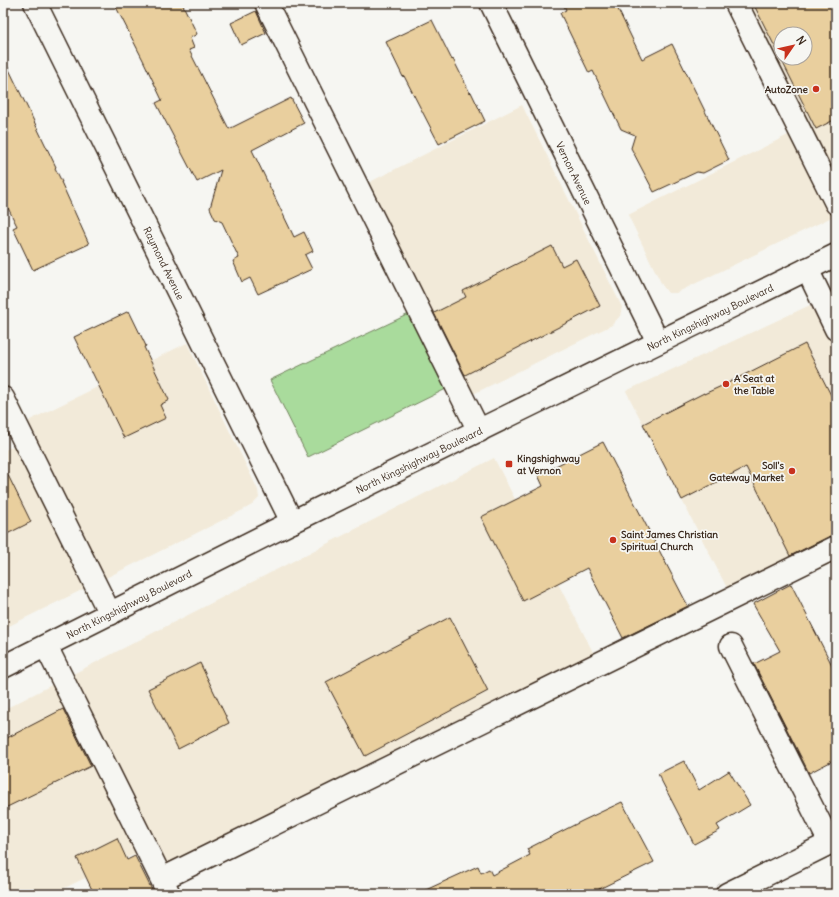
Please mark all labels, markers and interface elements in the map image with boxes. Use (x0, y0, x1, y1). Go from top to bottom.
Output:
north arrow (773, 26, 813, 66)
text: N (793, 33, 809, 47)
place label: AutoZone (765, 83, 809, 96)
marker: AutoZone (811, 84, 821, 94)
street label: Vernon Avenue (553, 140, 594, 207)
street label: Raymond Avenue (140, 225, 187, 302)
street label: North Kingshighway Boulevard (645, 281, 776, 354)
place label: A Seat at the Table (733, 372, 775, 397)
marker: A Seat at the Table (721, 379, 731, 389)
street label: North Kingshighway Boulevard (354, 424, 485, 497)
place label: Kingshighway at Vernon (517, 452, 580, 477)
marker: Kingshighway at Vernon (504, 459, 514, 469)
place label: Soll's Gateway Market (709, 459, 785, 484)
marker: Soll's Gateway Market (787, 466, 797, 476)
place label: Saint James Christian Spiritual Church (621, 528, 718, 553)
marker: Saint James Christian Spiritual Church (608, 535, 618, 545)
street label: North Kingshighway Boulevard (64, 567, 194, 642)

